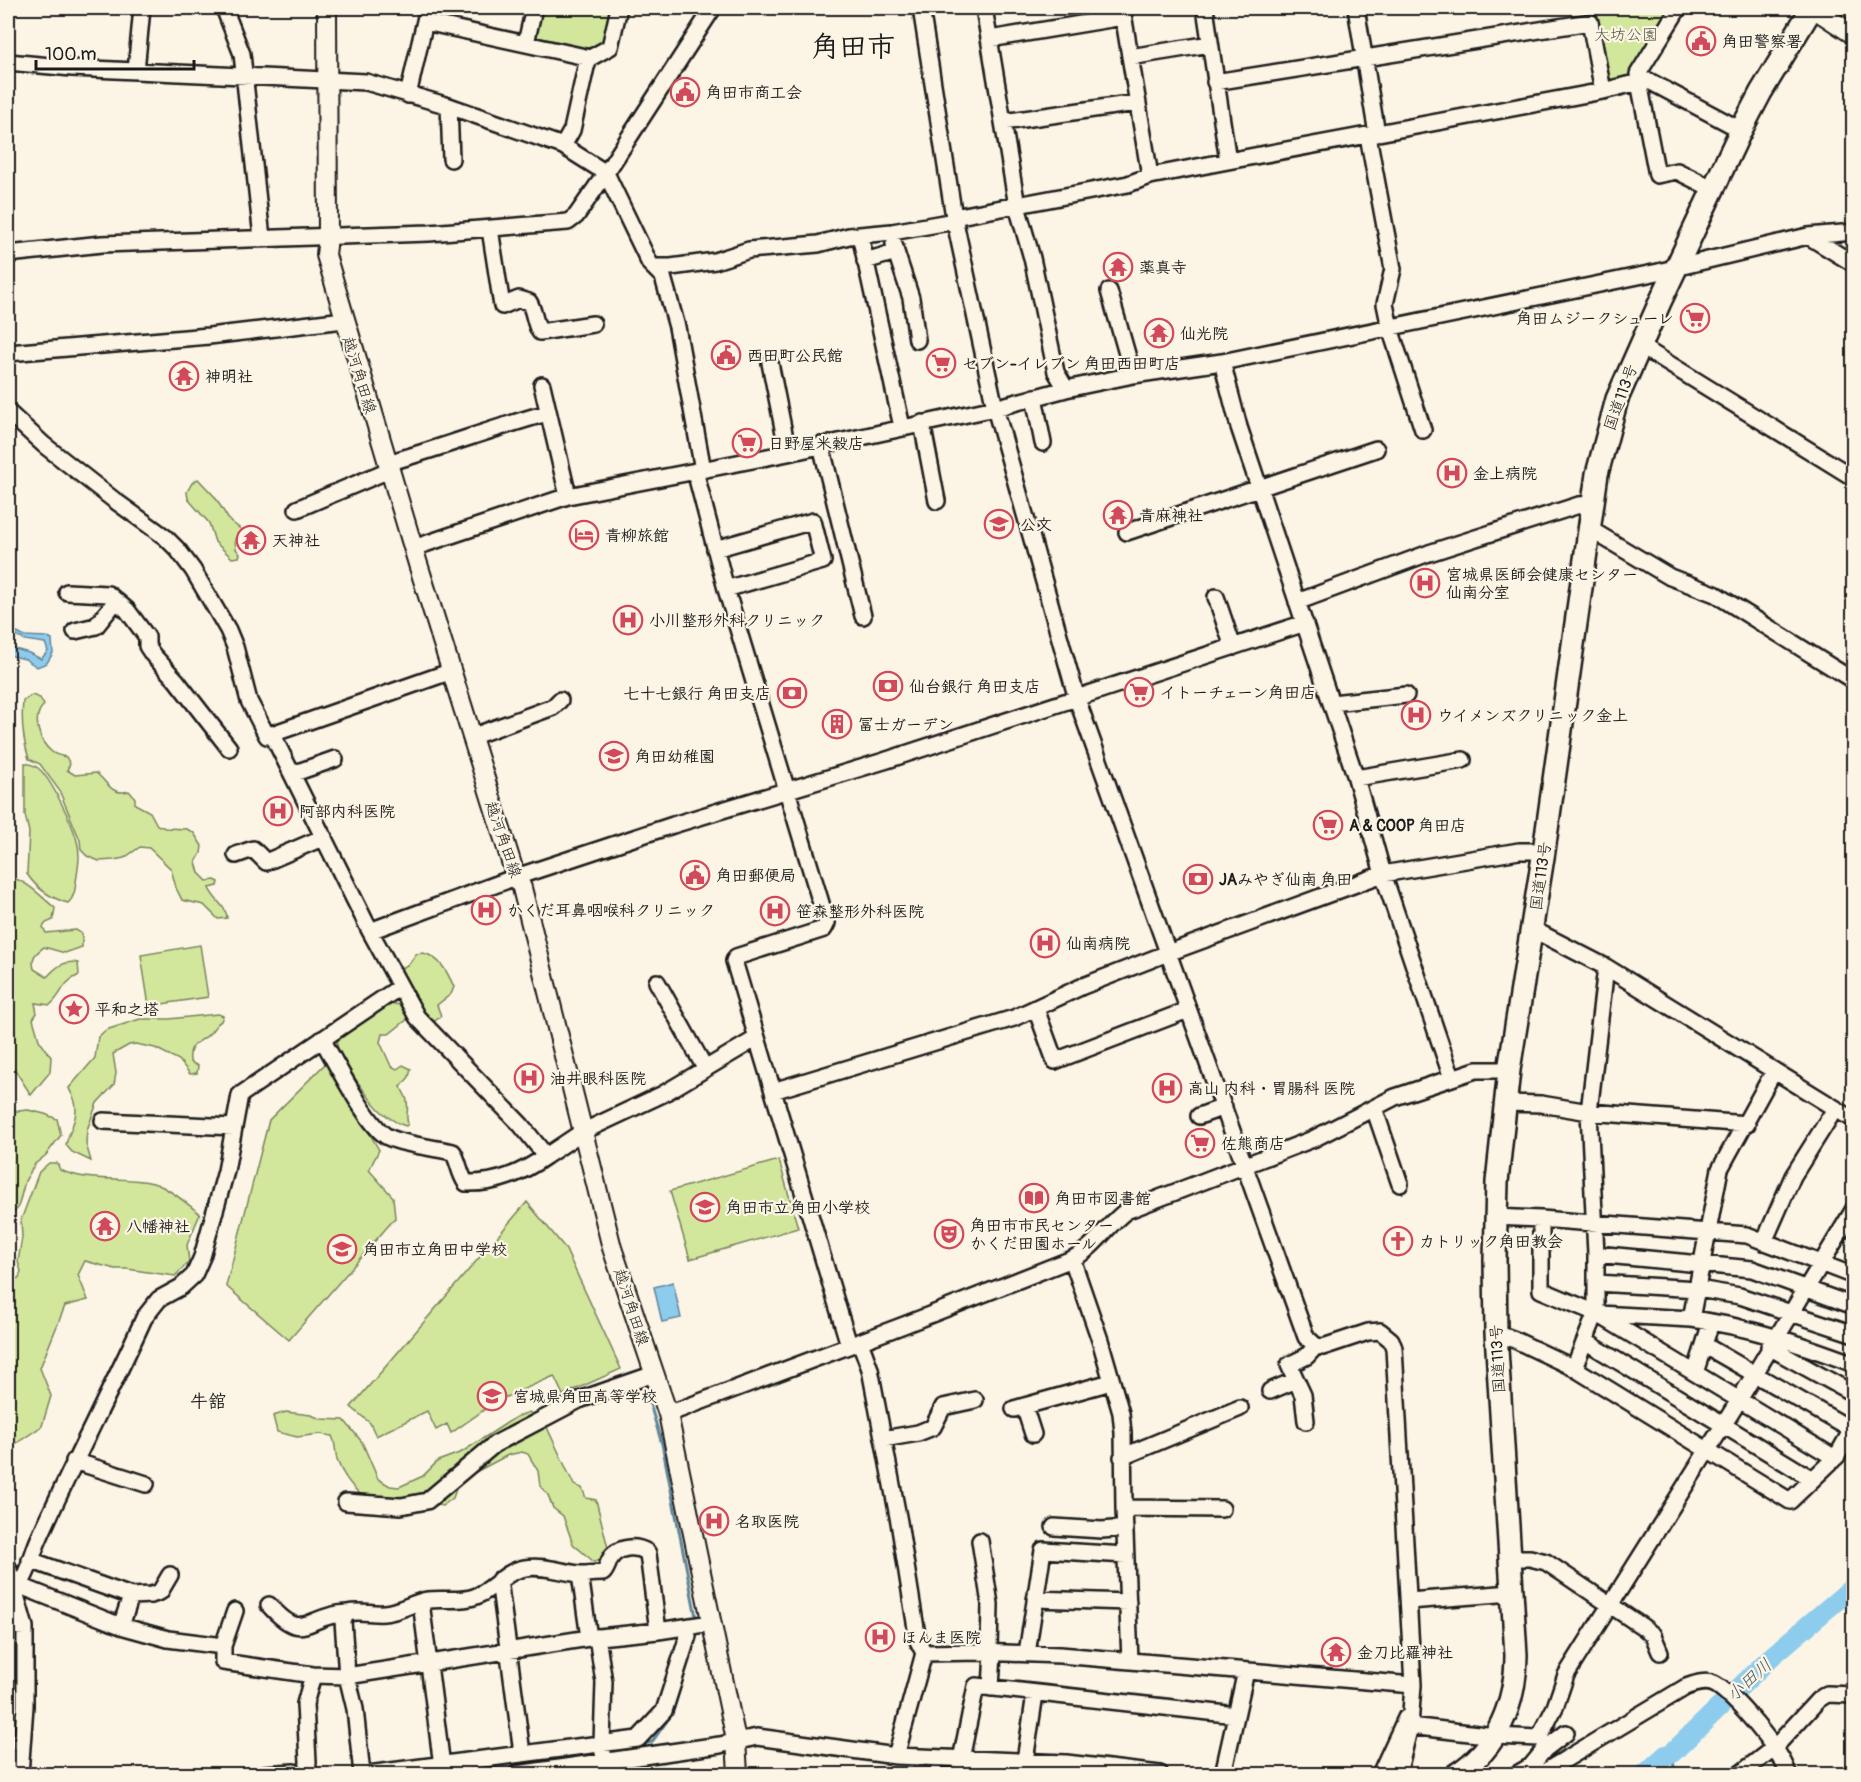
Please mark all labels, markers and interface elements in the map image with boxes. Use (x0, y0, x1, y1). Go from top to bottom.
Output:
park label: 大坊公園 (1594, 25, 1658, 45)
public building icon: 角田警察署 (1685, 25, 1717, 57)
district label: 角田市 (811, 30, 895, 65)
place label: 角田警察署 (1722, 32, 1802, 52)
scale bar (36, 33, 194, 71)
text: 100 m (45, 43, 97, 66)
public building icon: 角田市商工会 (669, 76, 701, 108)
place label: 角田市商工会 (706, 83, 802, 103)
temple icon: 薬真寺 (1102, 251, 1134, 283)
place label: 薬真寺 (1139, 258, 1187, 278)
supermarket icon: 角田ムジークシューレ (1679, 302, 1711, 334)
place label: 角田ムジークシューレ (1516, 309, 1674, 329)
temple icon: 仙光院 (1143, 317, 1175, 349)
place label: 仙光院 (1180, 324, 1228, 344)
street label: 越河角田線 (338, 334, 380, 416)
public building icon: 西田町公民館 (710, 339, 742, 371)
place label: 西田町公民館 (747, 346, 843, 366)
supermarket icon: セブン-イレブン 角田西田町店 (925, 347, 957, 379)
place label: セブン-イレブン 角田西田町店 (962, 354, 1180, 374)
temple icon: 神明社 (168, 360, 200, 392)
street label: 国道113号 (1600, 361, 1642, 433)
place label: 神明社 (205, 367, 253, 387)
supermarket icon: 日野屋米穀店 (731, 427, 763, 459)
place label: 日野屋米穀店 (768, 434, 864, 454)
hospital icon: 金上病院 (1436, 457, 1468, 489)
place label: 金上病院 (1473, 464, 1537, 484)
temple icon: 青麻神社 (1102, 499, 1134, 531)
place label: 青麻神社 (1139, 506, 1203, 526)
school or university icon: 公文 (983, 508, 1015, 540)
place label: 公文 (1020, 515, 1052, 535)
hotel icon: 青柳旅館 (568, 519, 600, 551)
temple icon: 天神社 (235, 524, 267, 556)
place label: 青柳旅館 (605, 526, 669, 546)
place label: 天神社 (272, 531, 320, 551)
place label: 宮城県医師会健康センター 仙南分室 (1446, 565, 1638, 603)
hospital icon: 宮城県医師会健康センター 仙南分室 (1409, 567, 1441, 599)
hospital icon: 小川整形外科クリニック (612, 604, 644, 636)
place label: 小川整形外科クリニック (649, 611, 825, 631)
bank icon: 仙台銀行 角田支店 (872, 670, 904, 702)
supermarket icon: イトーチェーン角田店 (1123, 676, 1155, 708)
bank icon: 七十七銀行 角田支店 (776, 677, 808, 709)
place label: 仙台銀行 角田支店 (909, 677, 1040, 697)
place label: イトーチェーン角田店 (1160, 683, 1316, 703)
place label: 七十七銀行 角田支店 (624, 684, 771, 704)
hospital icon: ウイメンズクリニック金上 (1400, 699, 1432, 731)
place label: ウイメンズクリニック金上 (1437, 706, 1628, 726)
building icon: 冨士ガーデン (821, 708, 853, 740)
place label: 冨士ガーデン (858, 715, 954, 735)
school or university icon: 角田幼稚園 (598, 740, 630, 772)
place label: 角田幼稚園 (635, 747, 715, 767)
hospital icon: 阿部内科医院 (262, 795, 294, 827)
street label: 越河角田線 (481, 798, 526, 880)
place label: 阿部内科医院 (299, 802, 395, 822)
supermarket icon: A & COOP 角田店 (1312, 809, 1344, 841)
place label: A & COOP 角田店 (1349, 816, 1466, 836)
street label: 国道113号 (1526, 840, 1556, 912)
public building icon: 角田郵便局 (679, 859, 711, 891)
bank icon: JAみやぎ仙南 角田 (1182, 863, 1214, 895)
place label: 角田郵便局 (716, 866, 796, 886)
place label: JAみやぎ仙南 角田 (1219, 870, 1353, 890)
hospital icon: かくだ耳鼻咽喉科クリニック (470, 894, 502, 926)
hospital icon: 笹森整形外科医院 (759, 895, 791, 927)
place label: かくだ耳鼻咽喉科クリニック (507, 901, 715, 921)
place label: 笹森整形外科医院 (796, 902, 924, 922)
hospital icon: 仙南病院 (1029, 927, 1061, 959)
place label: 仙南病院 (1066, 934, 1130, 954)
place icon: 平和之塔 (58, 993, 90, 1025)
place label: 平和之塔 (95, 1000, 159, 1020)
hospital icon: 油井眼科医院 (513, 1062, 545, 1094)
place label: 油井眼科医院 (550, 1069, 646, 1089)
hospital icon: 高山 内科・胃腸科 医院 (1151, 1072, 1183, 1104)
place label: 高山 内科・胃腸科 医院 (1188, 1079, 1355, 1099)
supermarket icon: 佐熊商店 (1184, 1127, 1216, 1159)
place label: 佐熊商店 (1221, 1134, 1285, 1154)
library icon: 角田市図書館 (1018, 1182, 1050, 1214)
place label: 角田市図書館 (1055, 1189, 1151, 1209)
school or university icon: 角田市立角田小学校 (689, 1191, 721, 1223)
place label: 角田市立角田小学校 (726, 1198, 870, 1218)
temple icon: 八幡神社 (89, 1210, 121, 1242)
place label: 角田市市民センター かくだ田園ホール (970, 1216, 1114, 1254)
place label: 八幡神社 (126, 1217, 190, 1237)
theatre icon: 角田市市民センター かくだ田園ホール (933, 1218, 965, 1250)
church icon: カトリック角田教会 (1382, 1225, 1414, 1257)
place label: カトリック角田教会 (1419, 1232, 1563, 1252)
school or university icon: 角田市立角田中学校 (326, 1233, 358, 1265)
place label: 角田市立角田中学校 (363, 1240, 507, 1260)
street label: 越河角田線 (609, 1266, 653, 1348)
street label: 国道113号 (1486, 1324, 1510, 1394)
school or university icon: 宮城県角田高等学校 (476, 1380, 508, 1412)
place label: 宮城県角田高等学校 (513, 1387, 657, 1407)
district label: 牛舘 (190, 1390, 226, 1413)
hospital icon: 名取医院 (698, 1505, 730, 1537)
place label: 名取医院 (735, 1512, 799, 1532)
hospital icon: ほんま医院 (864, 1621, 896, 1653)
place label: ほんま医院 (901, 1628, 981, 1648)
temple icon: 金刀比羅神社 (1320, 1636, 1352, 1668)
place label: 金刀比羅神社 (1357, 1643, 1453, 1663)
water label: 小田川 (1722, 1654, 1777, 1707)

